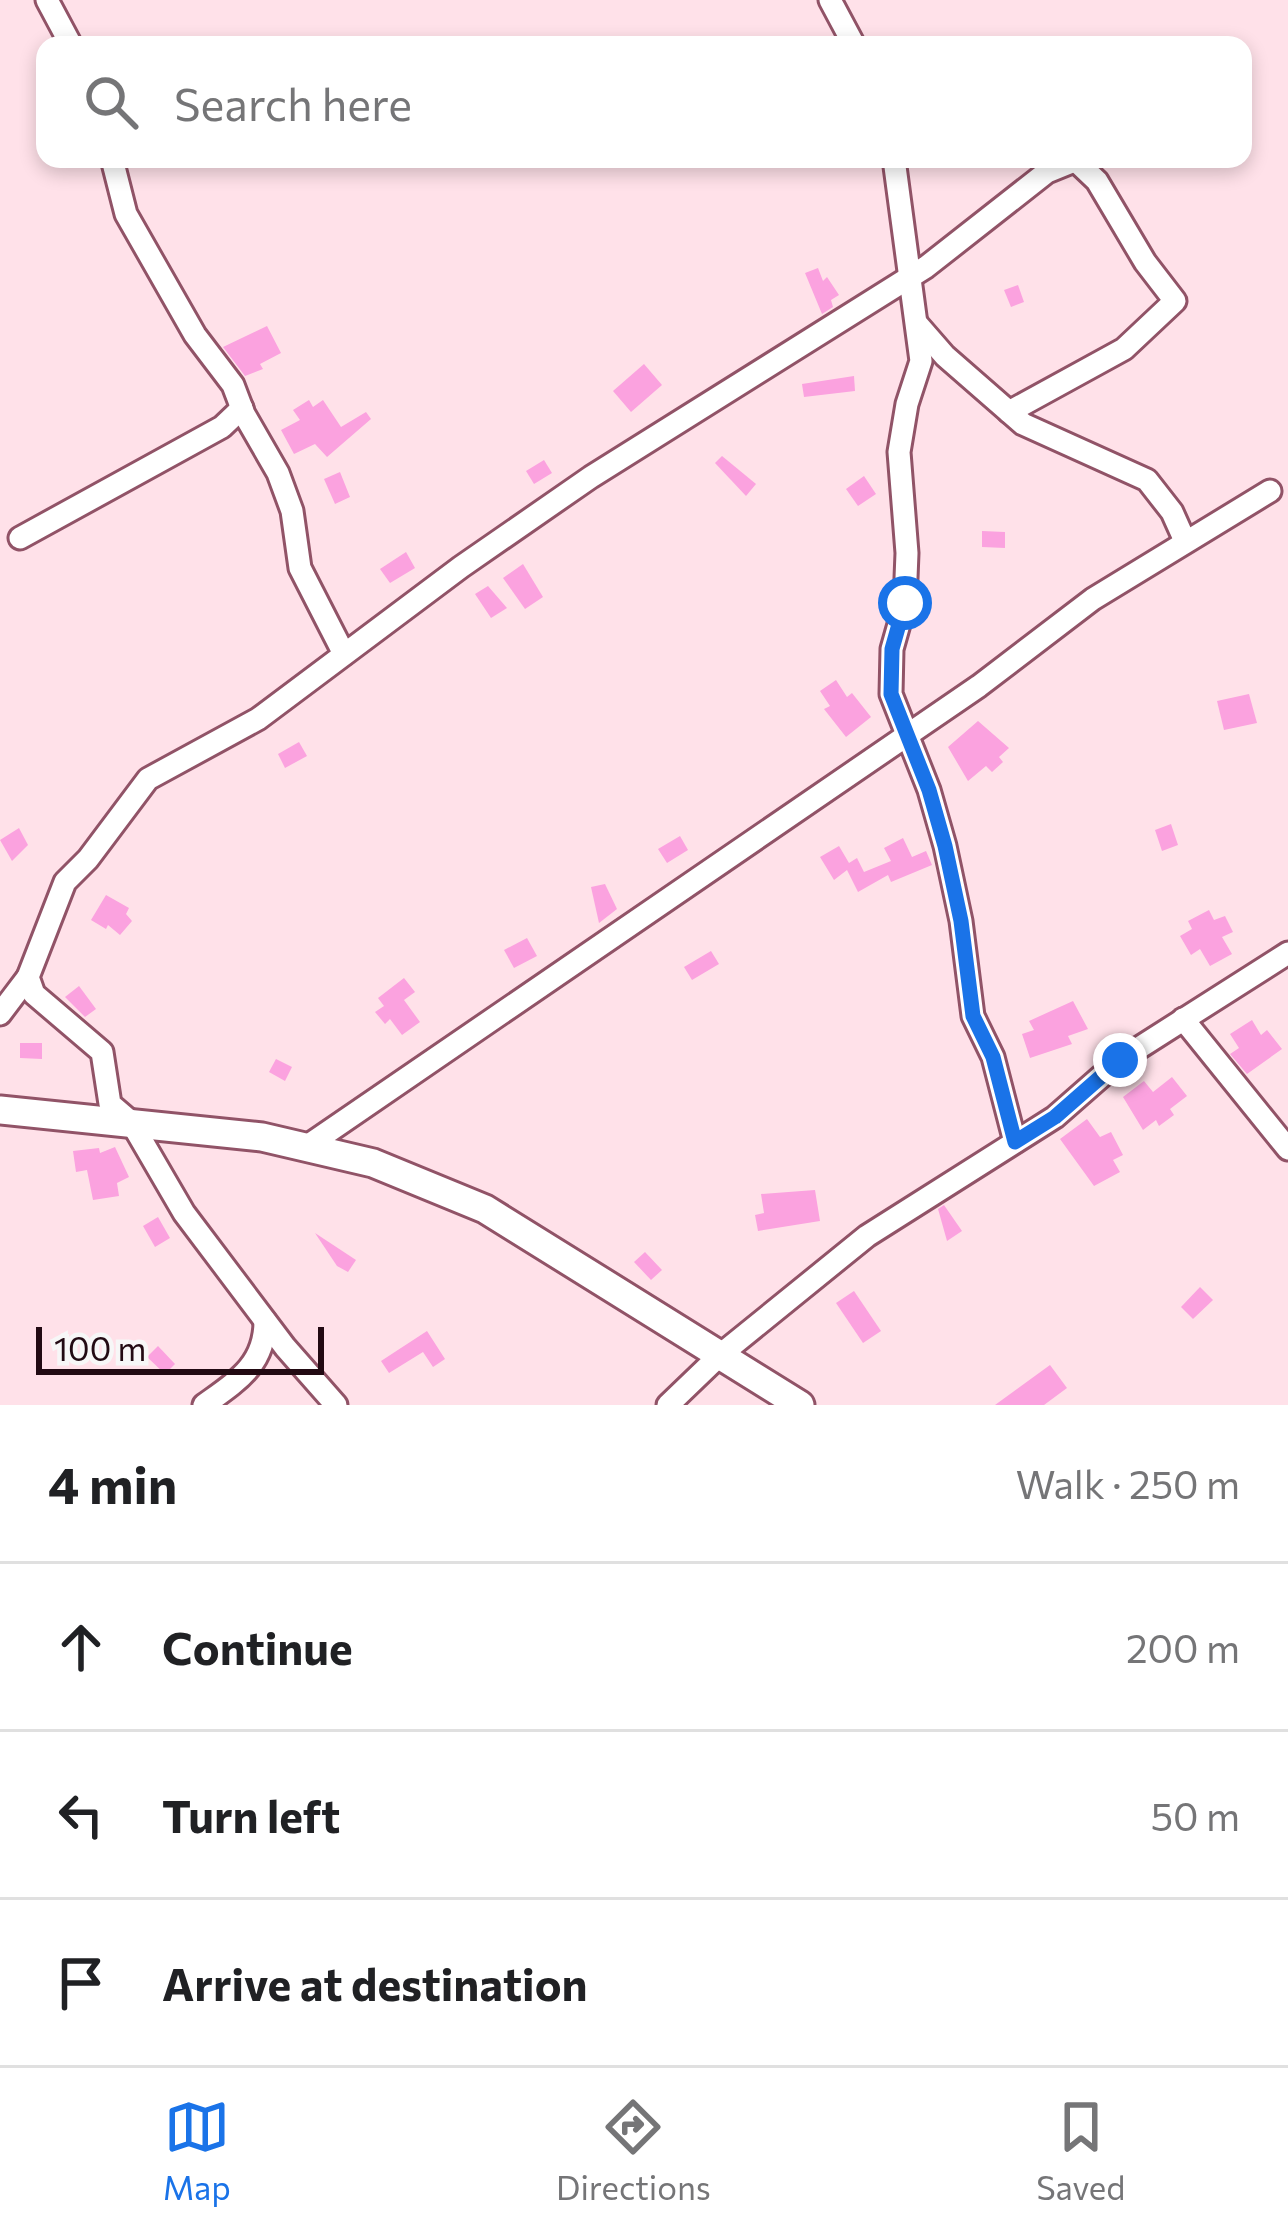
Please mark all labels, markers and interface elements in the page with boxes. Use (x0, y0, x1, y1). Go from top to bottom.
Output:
search box (36, 36, 1252, 168)
icon: search (78, 69, 144, 135)
text: Search here (174, 75, 412, 130)
route start (878, 576, 932, 630)
route end (1093, 1033, 1147, 1087)
scale bar (36, 1321, 324, 1374)
text: 100 m (54, 1327, 146, 1368)
text: 4 min (48, 1452, 177, 1515)
text: Walk · 250 m (1016, 1459, 1240, 1507)
icon: ahead (48, 1614, 114, 1680)
text: Continue (162, 1619, 353, 1674)
text: 200 m (1126, 1623, 1240, 1671)
icon: left (48, 1782, 114, 1848)
text: Turn left (162, 1787, 340, 1842)
text: 50 m (1151, 1791, 1240, 1839)
icon: arrive (48, 1950, 114, 2016)
text: Arrive at destination (162, 1955, 588, 2010)
tab: Map (163, 2094, 231, 2207)
tab: Directions (556, 2094, 711, 2207)
tab: Saved (1036, 2094, 1125, 2207)

